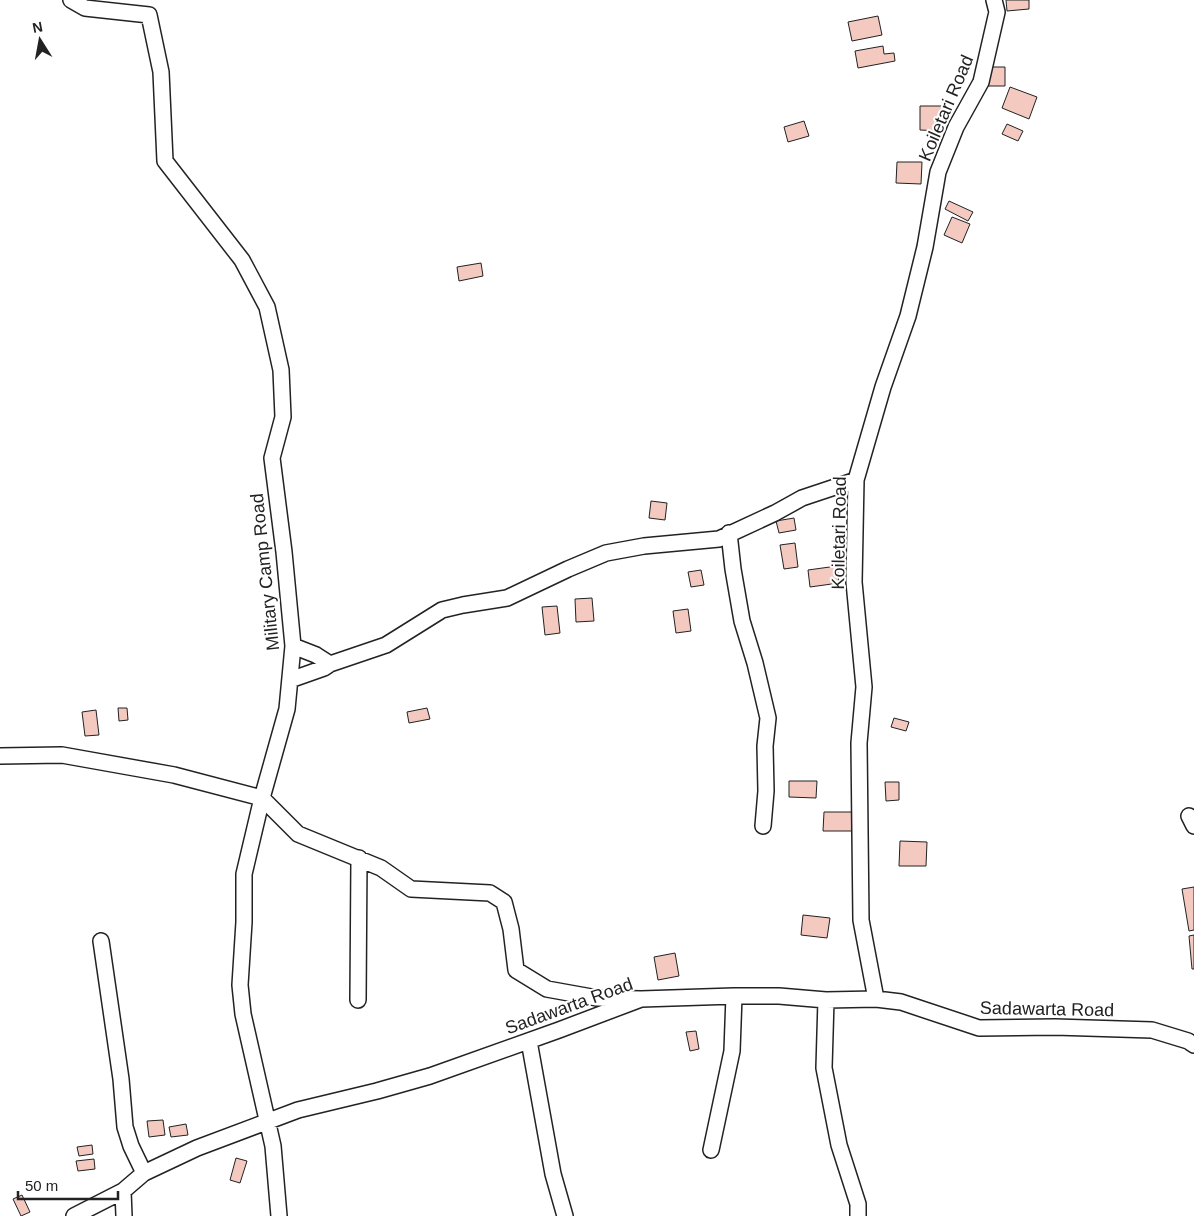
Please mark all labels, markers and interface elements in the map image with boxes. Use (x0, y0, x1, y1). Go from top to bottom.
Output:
north arrow (15, 15, 65, 65)
text: N (31, 18, 44, 36)
street label: Koiletari Road (915, 52, 977, 164)
street label: Koiletari Road (828, 476, 850, 590)
street label: Military Camp Road (247, 492, 283, 652)
street label: Sadawarta Road (503, 974, 635, 1038)
street label: Sadawarta Road (980, 998, 1114, 1020)
scale bar (18, 1168, 118, 1200)
text: 50 m (25, 1177, 58, 1194)

